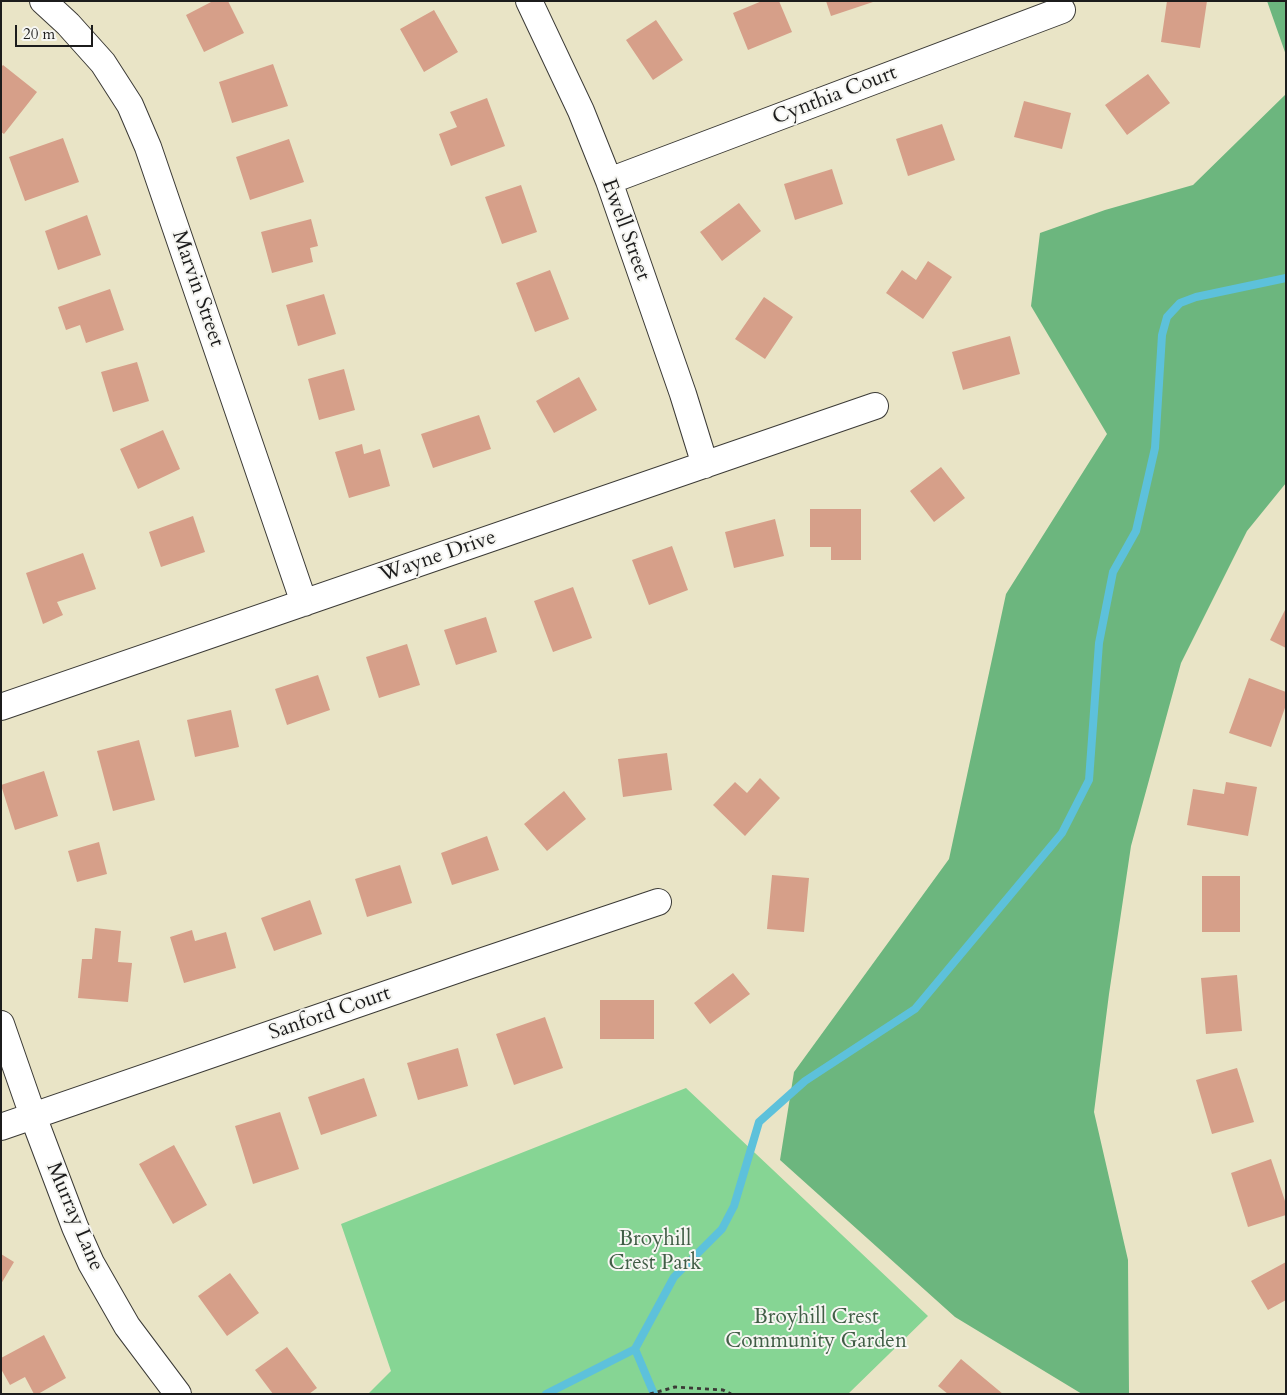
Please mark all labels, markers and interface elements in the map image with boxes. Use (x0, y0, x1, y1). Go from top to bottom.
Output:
scale bar (18, 15, 95, 47)
text: 20 m (23, 24, 55, 44)
street label: Cynthia Court (769, 61, 901, 131)
street label: Ewell Street (595, 176, 655, 284)
street label: Marvin Street (165, 228, 229, 350)
street label: Wayne Drive (377, 525, 499, 589)
street label: Sanford Court (266, 981, 394, 1047)
street label: Murray Lane (40, 1159, 108, 1275)
park label: Broyhill Crest Park (609, 1227, 701, 1277)
park label: Broyhill Crest Community Garden (725, 1305, 907, 1355)

